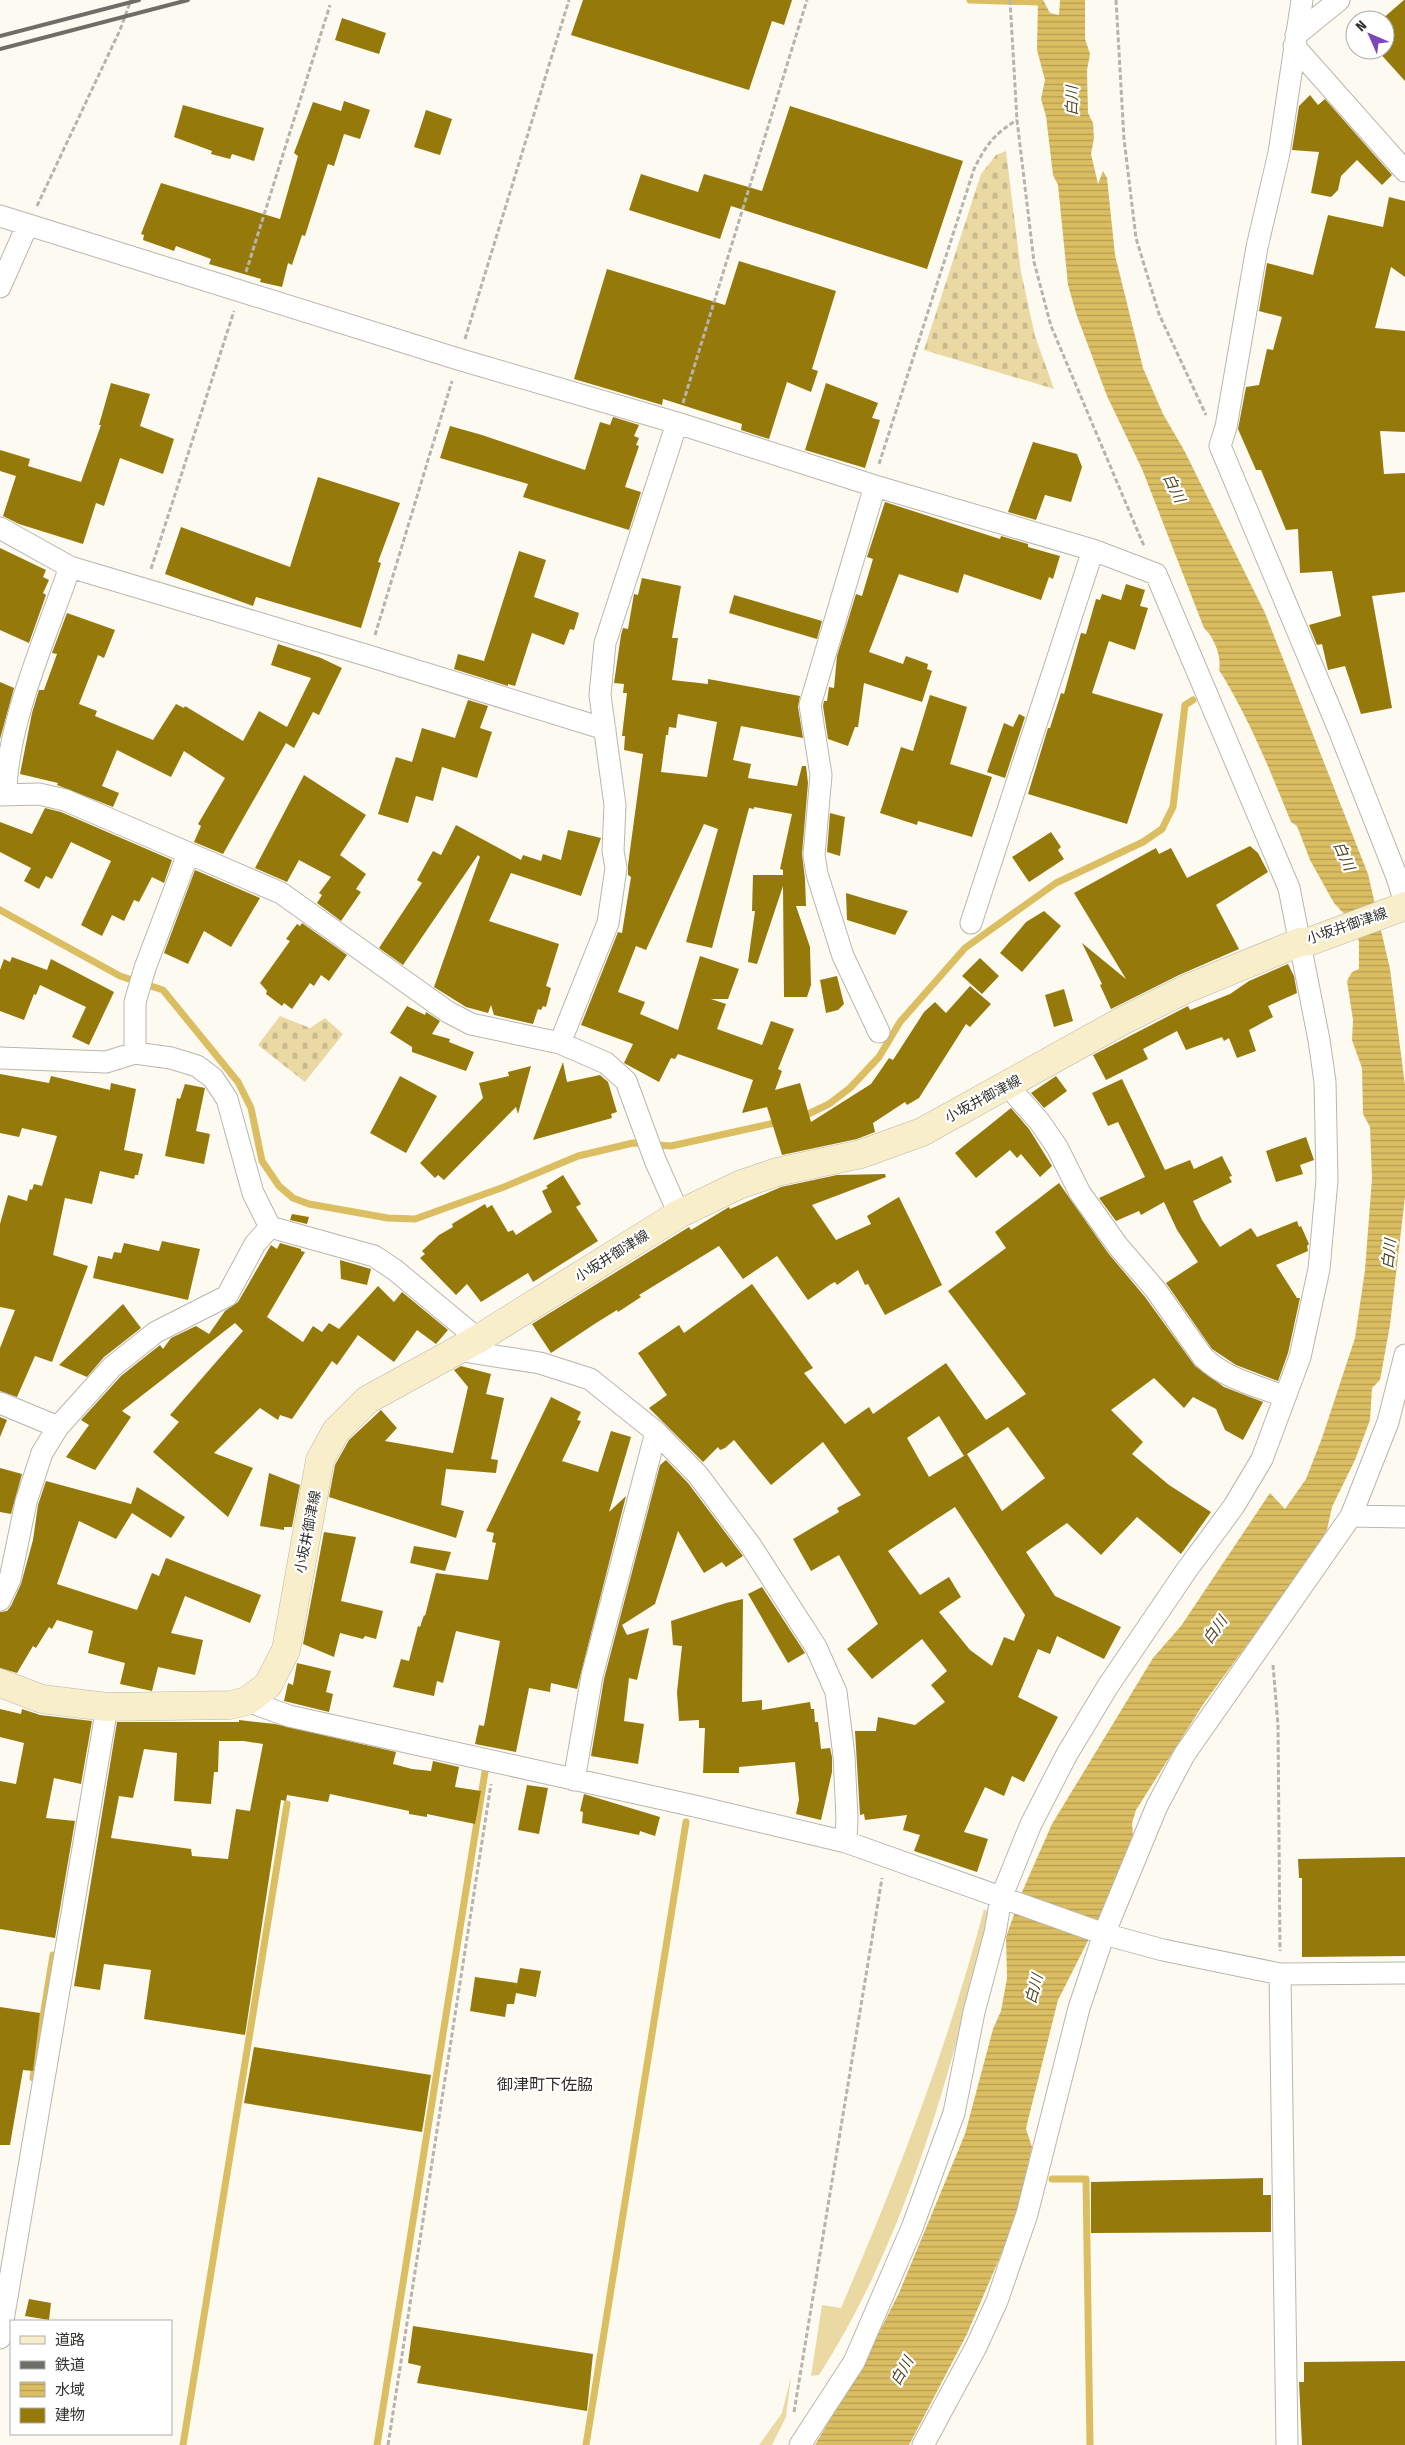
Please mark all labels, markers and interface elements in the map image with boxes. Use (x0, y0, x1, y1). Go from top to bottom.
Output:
north arrow (1345, 10, 1395, 60)
text: N (1352, 17, 1370, 35)
water label: 白川 (1063, 84, 1081, 116)
water label: 白川 (1159, 471, 1190, 507)
water label: 白川 (1330, 839, 1359, 875)
street label: 小坂井御津線 (1305, 904, 1389, 948)
street label: 小坂井御津線 (942, 1072, 1024, 1126)
street label: 小坂井御津線 (572, 1227, 652, 1285)
water label: 白川 (1378, 1236, 1400, 1270)
street label: 小坂井御津線 (292, 1489, 324, 1575)
water label: 白川 (1199, 1611, 1232, 1647)
water label: 白川 (1021, 1970, 1047, 2006)
district label: 御津町下佐脇 (497, 2075, 593, 2094)
legend (10, 2320, 172, 2435)
text: 道路 (55, 2331, 85, 2349)
water label: 白川 (887, 2352, 918, 2388)
text: 鉄道 (55, 2356, 85, 2374)
text: 水域 (55, 2381, 85, 2399)
text: 建物 (55, 2406, 85, 2424)

